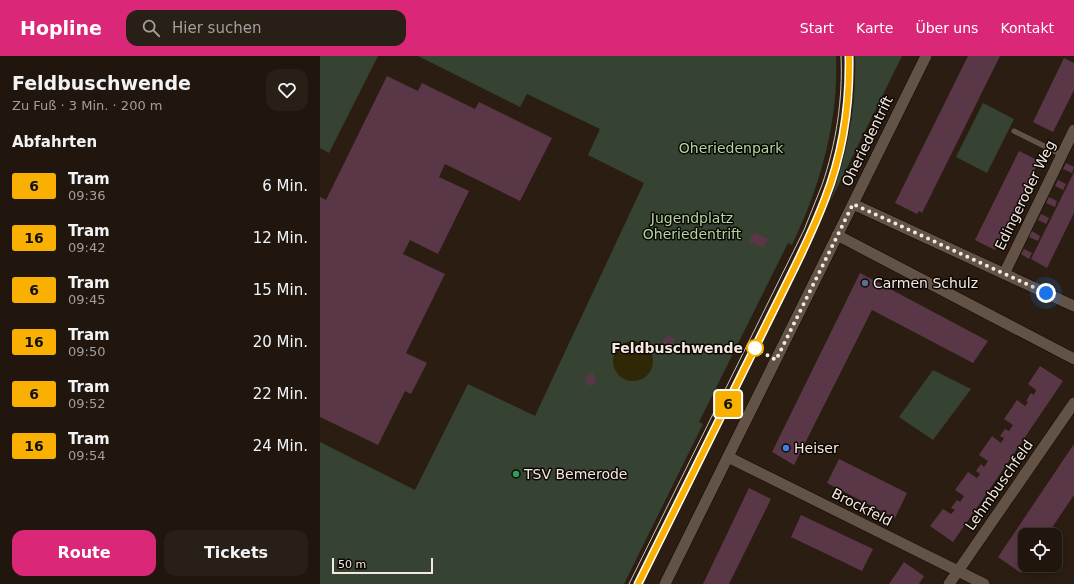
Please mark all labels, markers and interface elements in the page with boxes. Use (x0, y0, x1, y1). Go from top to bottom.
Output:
search box (126, 10, 406, 46)
text: Hopline (20, 17, 102, 39)
icon: search (140, 17, 162, 39)
text: Hier suchen (172, 19, 261, 37)
text: Start (800, 20, 834, 36)
text: Karte (856, 20, 893, 36)
text: Über uns (915, 20, 978, 36)
text: Kontakt (1000, 20, 1054, 36)
button: heart (266, 69, 308, 111)
text: Feldbuschwende (12, 72, 191, 94)
street label: Oheriedentrift (838, 93, 896, 189)
text: Zu Fuß · 3 Min. · 200 m (12, 98, 162, 113)
text: Abfahrten (12, 133, 97, 151)
street label: Edingeroder Weg (991, 137, 1059, 253)
park label: Oheriedenpark (679, 140, 784, 156)
text: Tram (68, 170, 110, 188)
text: 6 Min. (262, 177, 308, 195)
text: 6 (29, 178, 39, 194)
text: 09:36 (68, 188, 105, 203)
park label: Jugendplatz Oheriedentrift (643, 210, 742, 242)
text: Tram (68, 222, 110, 240)
text: 12 Min. (253, 229, 308, 247)
text: 16 (24, 230, 44, 246)
text: 09:42 (68, 240, 105, 255)
text: Tram (68, 274, 110, 292)
place label: Carmen Schulz (873, 275, 978, 291)
marker: Carmen Schulz (860, 278, 870, 288)
text: 15 Min. (253, 281, 308, 299)
text: 6 (29, 282, 39, 298)
your location (1036, 283, 1056, 303)
text: 09:45 (68, 292, 105, 307)
text: Tram (68, 326, 110, 344)
text: 20 Min. (253, 333, 308, 351)
text: 16 (24, 334, 44, 350)
marker: Feldbuschwende (746, 339, 764, 357)
place label: Feldbuschwende (611, 340, 743, 356)
text: 09:50 (68, 344, 105, 359)
text: Tram (68, 378, 110, 396)
text: 22 Min. (253, 385, 308, 403)
text: 6 (29, 386, 39, 402)
line badge: 6 (715, 391, 741, 417)
text: 09:52 (68, 396, 105, 411)
text: 6 (723, 396, 733, 412)
text: Tram (68, 430, 110, 448)
text: 24 Min. (253, 437, 308, 455)
street label: Lehmbuschfeld (962, 437, 1036, 533)
text: 16 (24, 438, 44, 454)
place label: Heiser (794, 440, 839, 456)
marker: Heiser (781, 443, 791, 453)
text: 09:54 (68, 448, 105, 463)
place label: TSV Bemerode (523, 466, 627, 482)
marker: TSV Bemerode (511, 469, 521, 479)
street label: Brockfeld (829, 485, 895, 529)
map controls (1018, 528, 1062, 572)
button: locate (1018, 528, 1062, 572)
button: Route (12, 530, 156, 576)
button: Tickets (164, 530, 308, 576)
scale bar (332, 556, 433, 575)
text: 50 m (338, 558, 366, 571)

